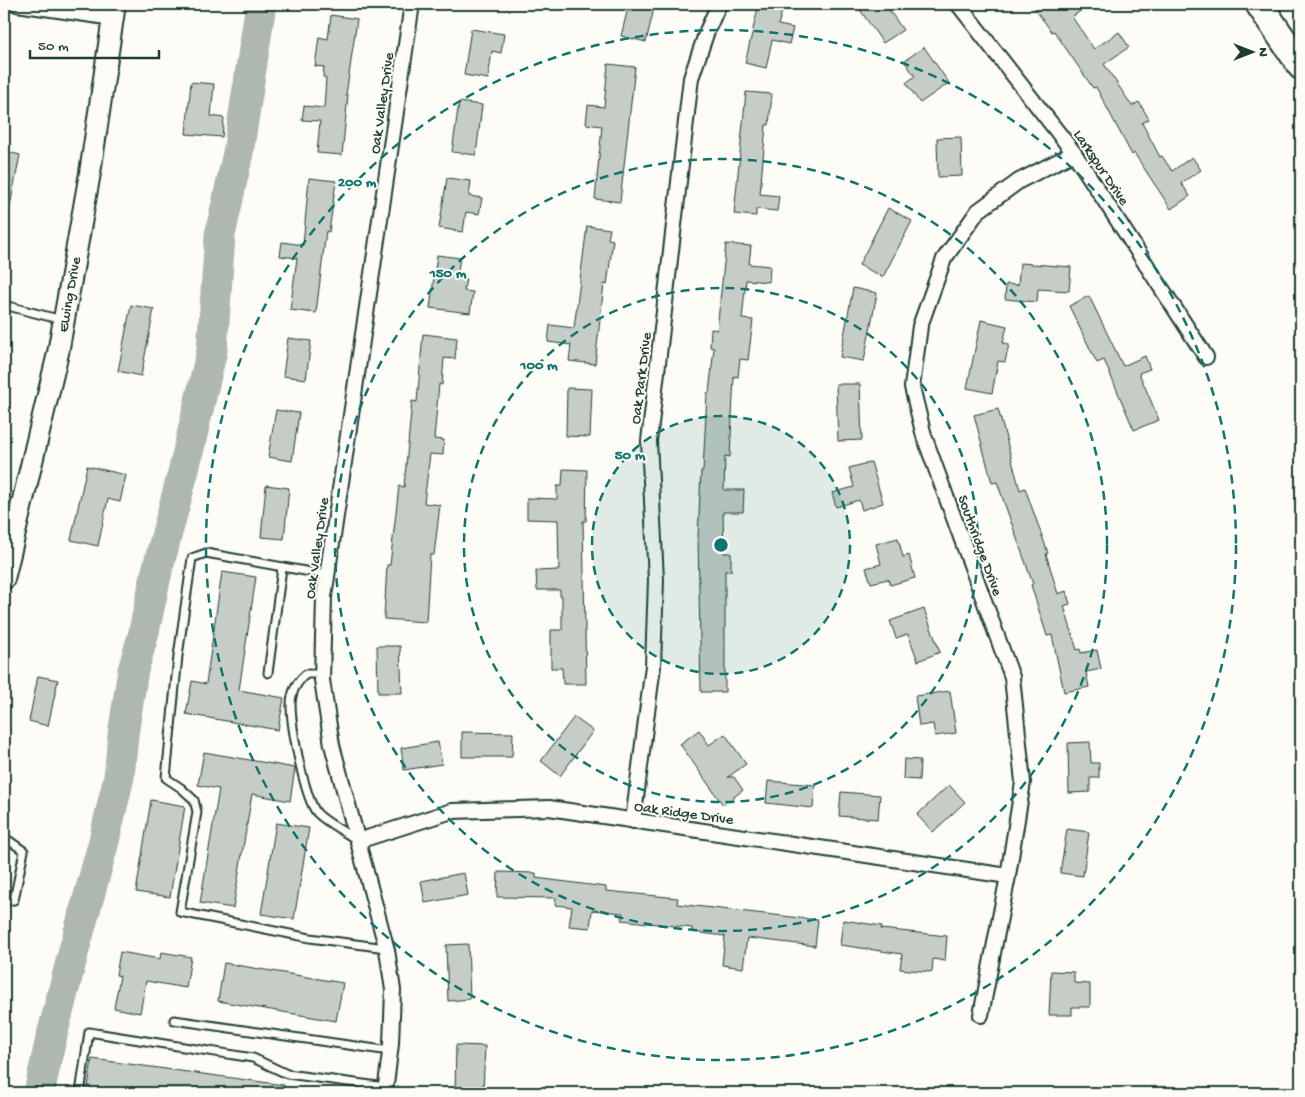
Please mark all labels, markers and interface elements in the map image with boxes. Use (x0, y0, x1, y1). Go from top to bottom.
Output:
scale bar (30, 28, 159, 60)
north arrow (1228, 28, 1278, 78)
text: 50 m (38, 38, 69, 56)
text: N (1254, 47, 1271, 57)
street label: Oak Valley Drive (367, 51, 399, 155)
street label: Larkspur Drive (1068, 127, 1132, 210)
text: 200 m (338, 174, 377, 192)
street label: Ewing Drive (55, 255, 86, 334)
text: 150 m (429, 265, 467, 283)
street label: Oak Park Drive (627, 331, 657, 425)
text: 100 m (519, 357, 558, 375)
text: 50 m (615, 447, 646, 465)
street label: Southridge Drive (953, 493, 1006, 599)
street label: Oak Valley Drive (302, 496, 334, 600)
centre of rings (712, 536, 730, 554)
street label: Oak Ridge Drive (633, 798, 735, 830)

